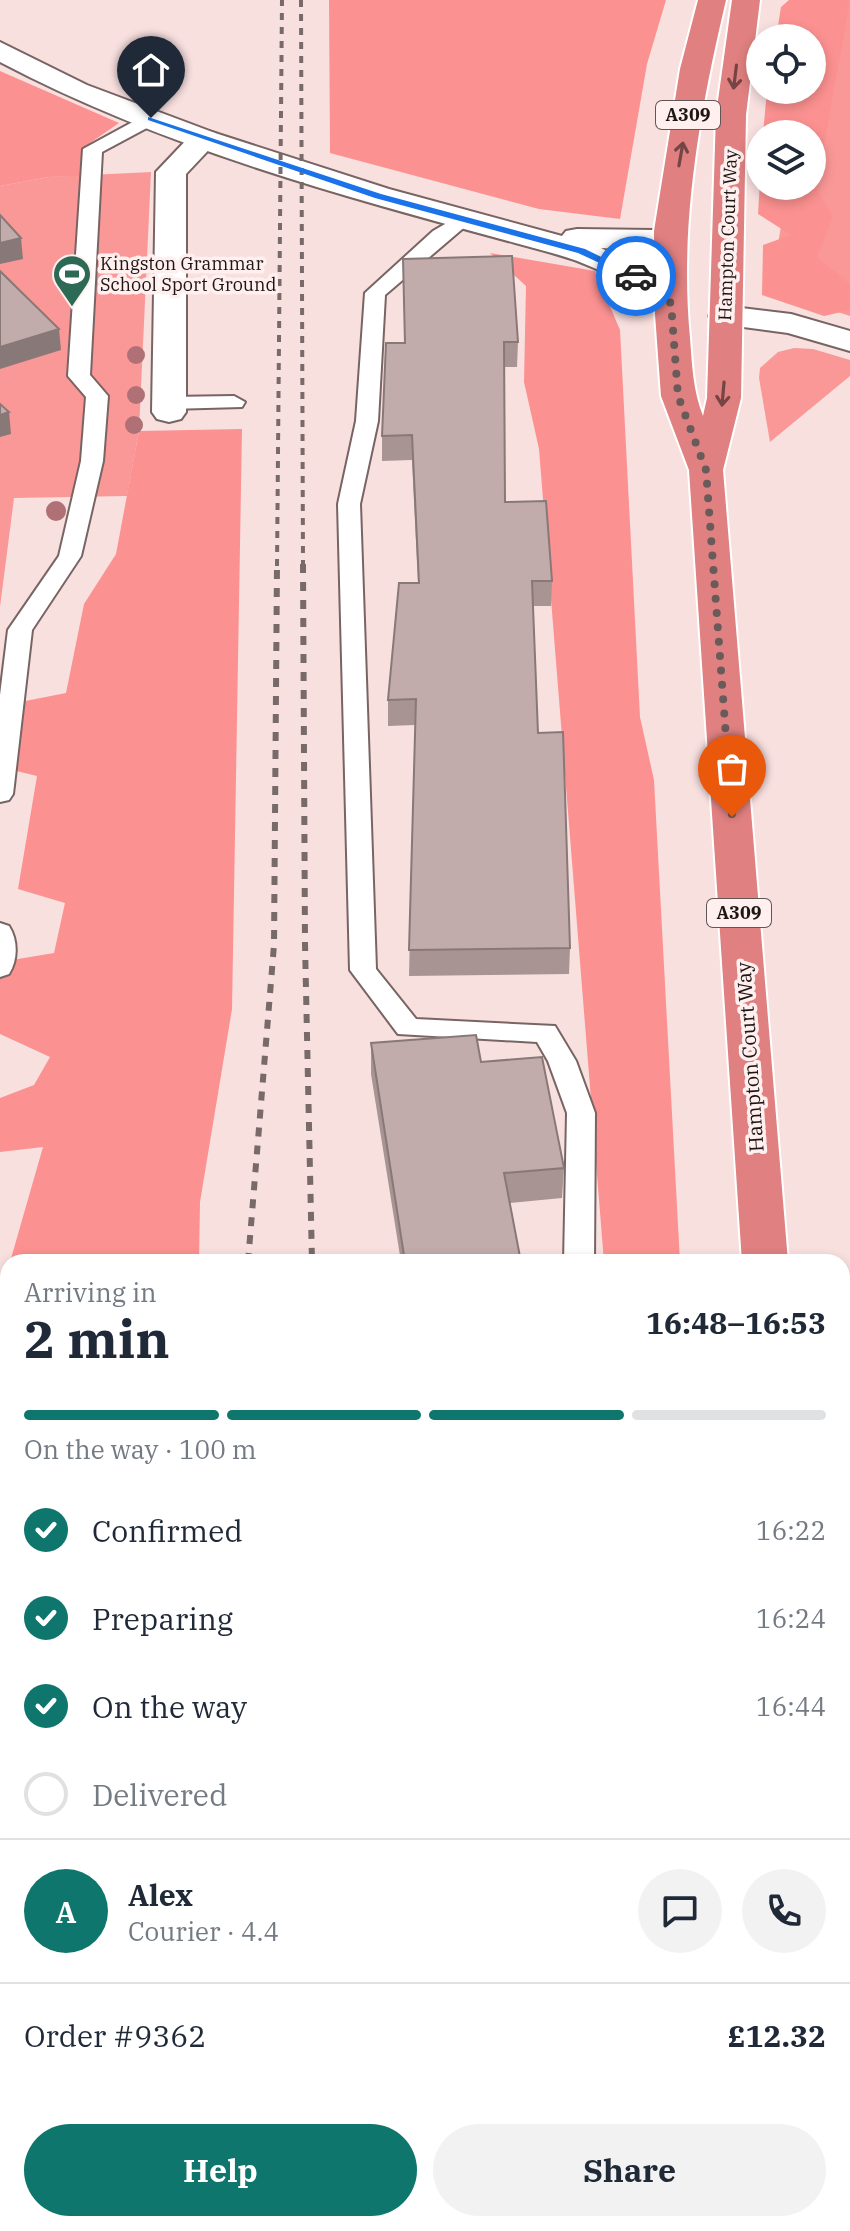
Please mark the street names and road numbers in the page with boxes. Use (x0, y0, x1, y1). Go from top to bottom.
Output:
road number: A309 (656, 101, 720, 129)
street label: Hampton Court Way (713, 149, 742, 321)
road number: A309 (707, 899, 771, 927)
street label: Hampton Court Way (729, 961, 770, 1153)

